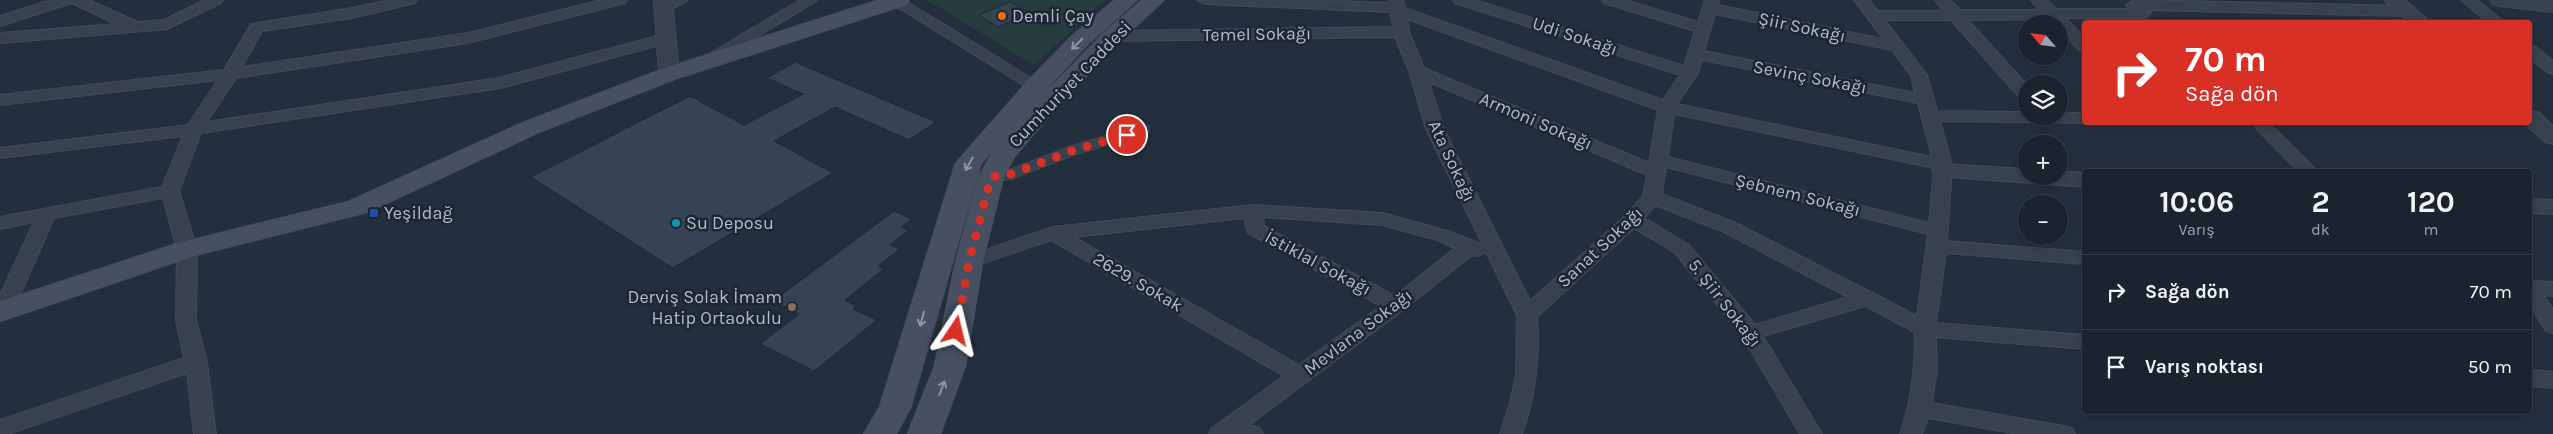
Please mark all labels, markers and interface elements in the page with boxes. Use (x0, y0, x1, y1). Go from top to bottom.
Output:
place label: Demli Çay (1012, 5, 1095, 27)
street label: Şiir Sokağı (1756, 7, 1848, 47)
marker: Demli Çay (996, 10, 1008, 22)
street label: Udi Sokağı (1530, 12, 1620, 60)
north arrow (2018, 15, 2068, 65)
map controls (2018, 15, 2068, 245)
street label: Cumhuriyet Caddesi (1004, 16, 1136, 152)
street label: Temel Sokağı (1203, 22, 1311, 46)
one-way arrow (1071, 37, 1083, 50)
text: 70 m (2185, 39, 2267, 80)
icon: right (2102, 40, 2167, 105)
street label: Sevinç Sokağı (1751, 55, 1869, 99)
button: layers (2018, 75, 2068, 125)
text: Sağa dön (2185, 81, 2279, 107)
street label: Armoni Sokağı (1476, 87, 1596, 155)
pin (1106, 114, 1148, 156)
street label: Ata Sokağı (1424, 117, 1480, 205)
icon: arrive (1113, 121, 1141, 149)
button: + (2018, 135, 2068, 185)
one-way arrow (964, 157, 974, 172)
street label: Şebnem Sokağı (1733, 169, 1863, 221)
text: 10:06 (2159, 184, 2234, 220)
text: 2 (2311, 184, 2330, 220)
text: 120 (2407, 184, 2455, 220)
button: − (2018, 195, 2068, 245)
place label: Yeşildağ (384, 202, 453, 224)
street label: Sanat Sokağı (1553, 202, 1647, 292)
marker: Yeşildağ (368, 207, 380, 219)
place label: Su Deposu (686, 212, 774, 234)
marker: Su Deposu (670, 217, 682, 229)
text: Varış (2179, 220, 2215, 239)
text: dk (2311, 220, 2330, 239)
text: m (2423, 220, 2438, 239)
street label: İstiklal Sokağı (1261, 226, 1375, 300)
street label: 2629. Sokak (1089, 247, 1187, 317)
street label: 5. Şiir Sokağı (1684, 254, 1766, 352)
icon: right (2102, 278, 2130, 306)
text: Sağa dön (2145, 281, 2229, 303)
text: 70 m (2470, 281, 2512, 303)
street label: Mevlana Sokağı (1300, 284, 1416, 380)
place label: Derviş Solak İmam Hatip Ortaokulu (628, 286, 782, 329)
marker: Derviş Solak İmam Hatip Ortaokulu (786, 301, 798, 313)
position arrow (929, 304, 981, 356)
one-way arrow (917, 311, 927, 327)
icon: arrive (2102, 353, 2130, 381)
text: Varış noktası (2145, 356, 2264, 378)
text: 50 m (2468, 356, 2512, 378)
one-way arrow (938, 381, 947, 396)

